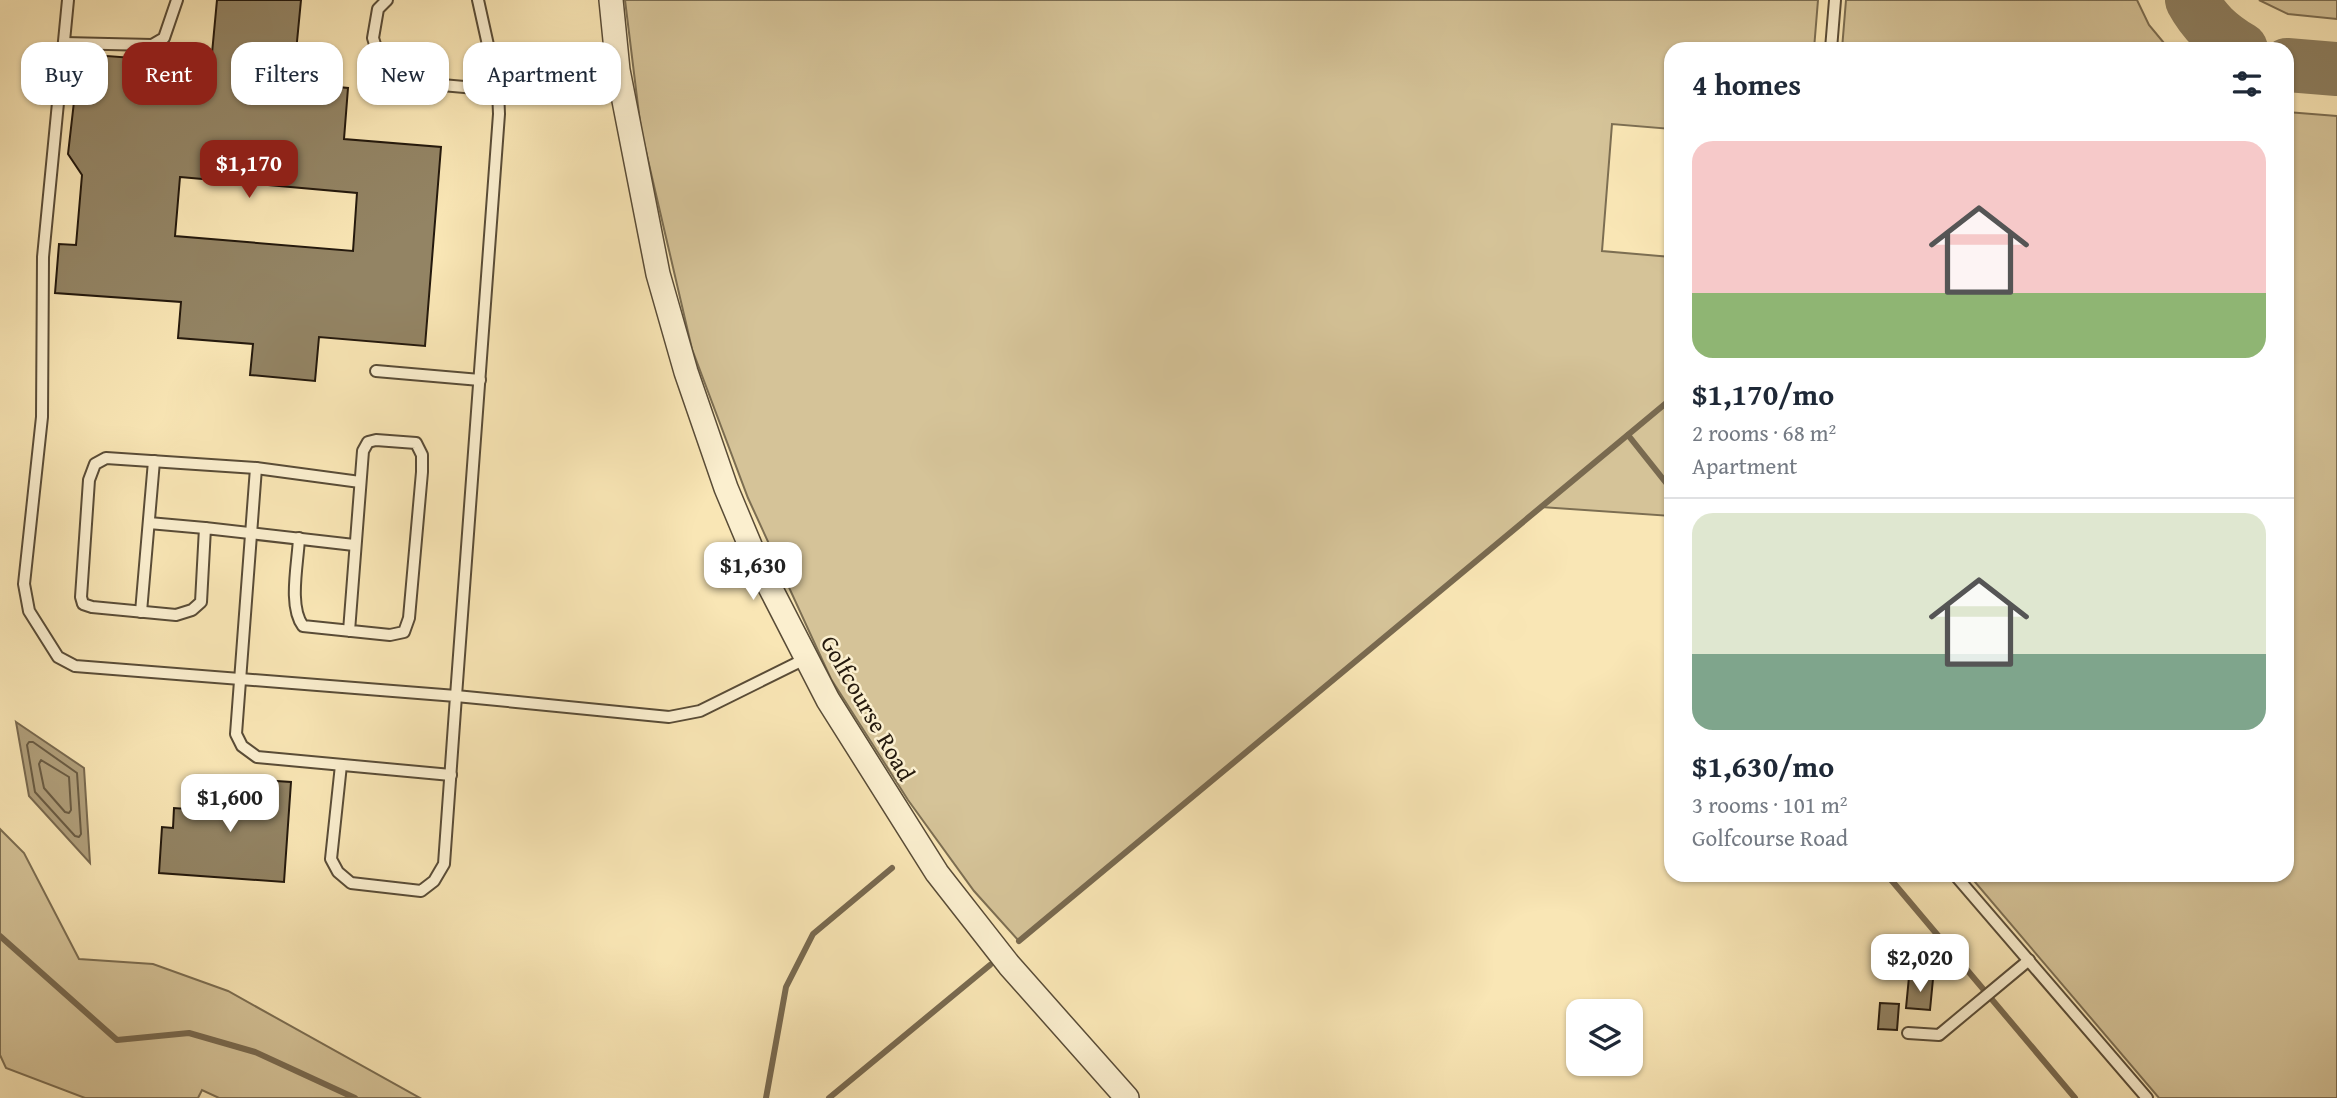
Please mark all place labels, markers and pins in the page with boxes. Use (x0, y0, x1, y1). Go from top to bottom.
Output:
pin: $1,170 (192, 140, 306, 200)
pin: $1,630 (696, 542, 810, 602)
pin: $1,600 (173, 774, 287, 834)
pin: $2,020 (1863, 934, 1977, 994)

